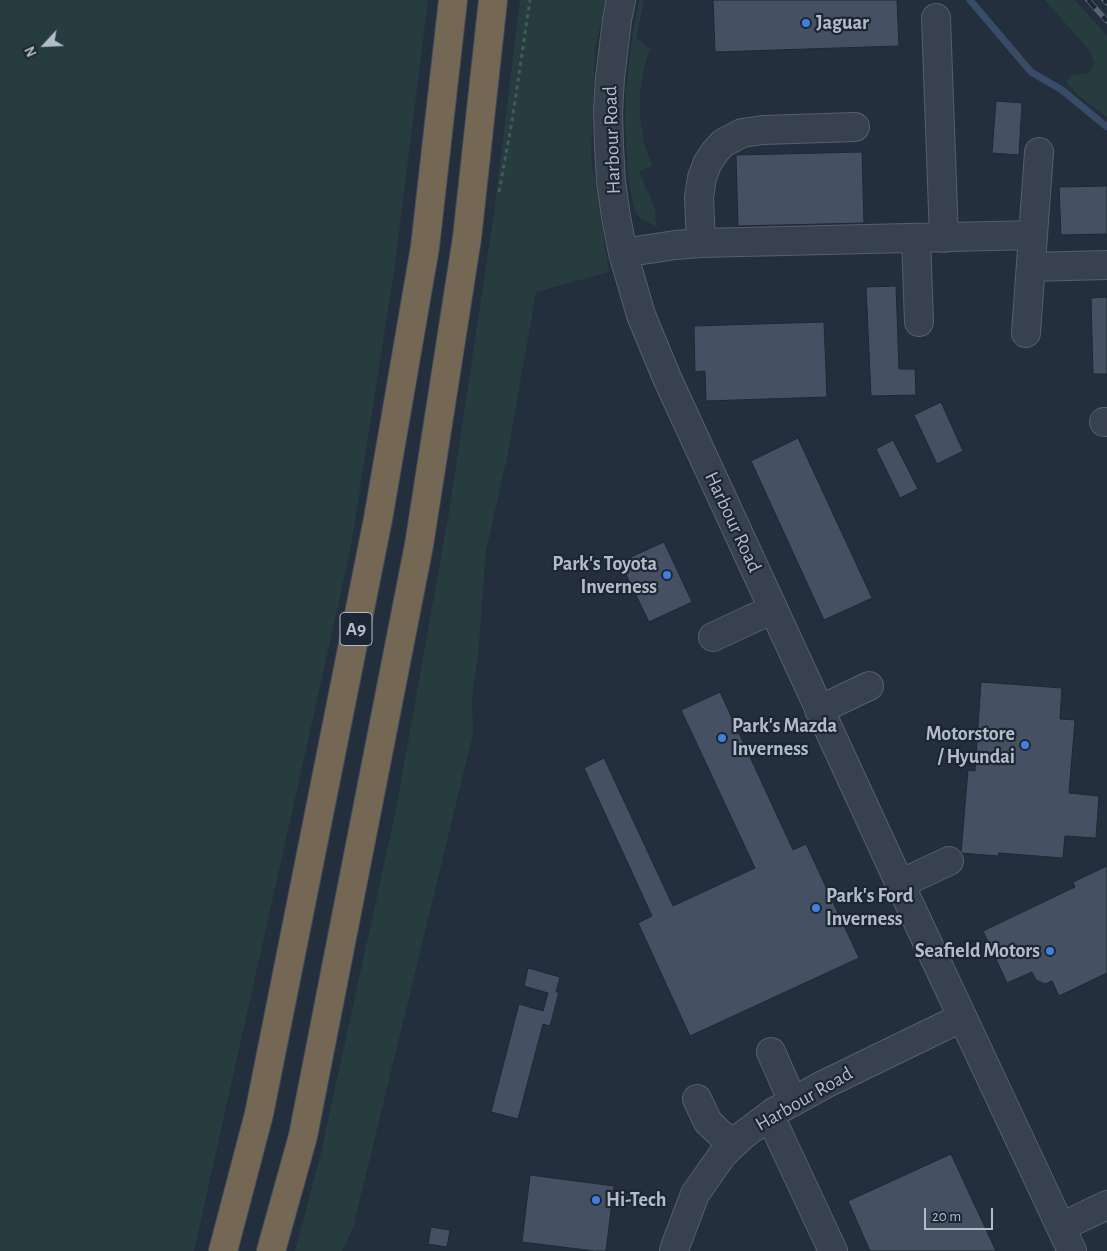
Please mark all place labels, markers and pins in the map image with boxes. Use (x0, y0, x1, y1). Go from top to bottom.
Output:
place label: Jaguar (816, 11, 869, 35)
marker: Jaguar (800, 17, 812, 29)
place label: Park's Toyota Inverness (552, 552, 657, 599)
marker: Park's Toyota Inverness (661, 569, 673, 581)
place label: Park's Mazda Inverness (732, 714, 837, 761)
place label: Motorstore / Hyundai (926, 722, 1015, 769)
marker: Park's Mazda Inverness (716, 732, 728, 744)
marker: Motorstore / Hyundai (1019, 739, 1031, 751)
place label: Park's Ford Inverness (826, 884, 913, 931)
marker: Park's Ford Inverness (810, 902, 822, 914)
place label: Seafield Motors (915, 939, 1040, 963)
marker: Seafield Motors (1044, 945, 1056, 957)
place label: Hi-Tech (606, 1188, 666, 1212)
marker: Hi-Tech (590, 1194, 602, 1206)

